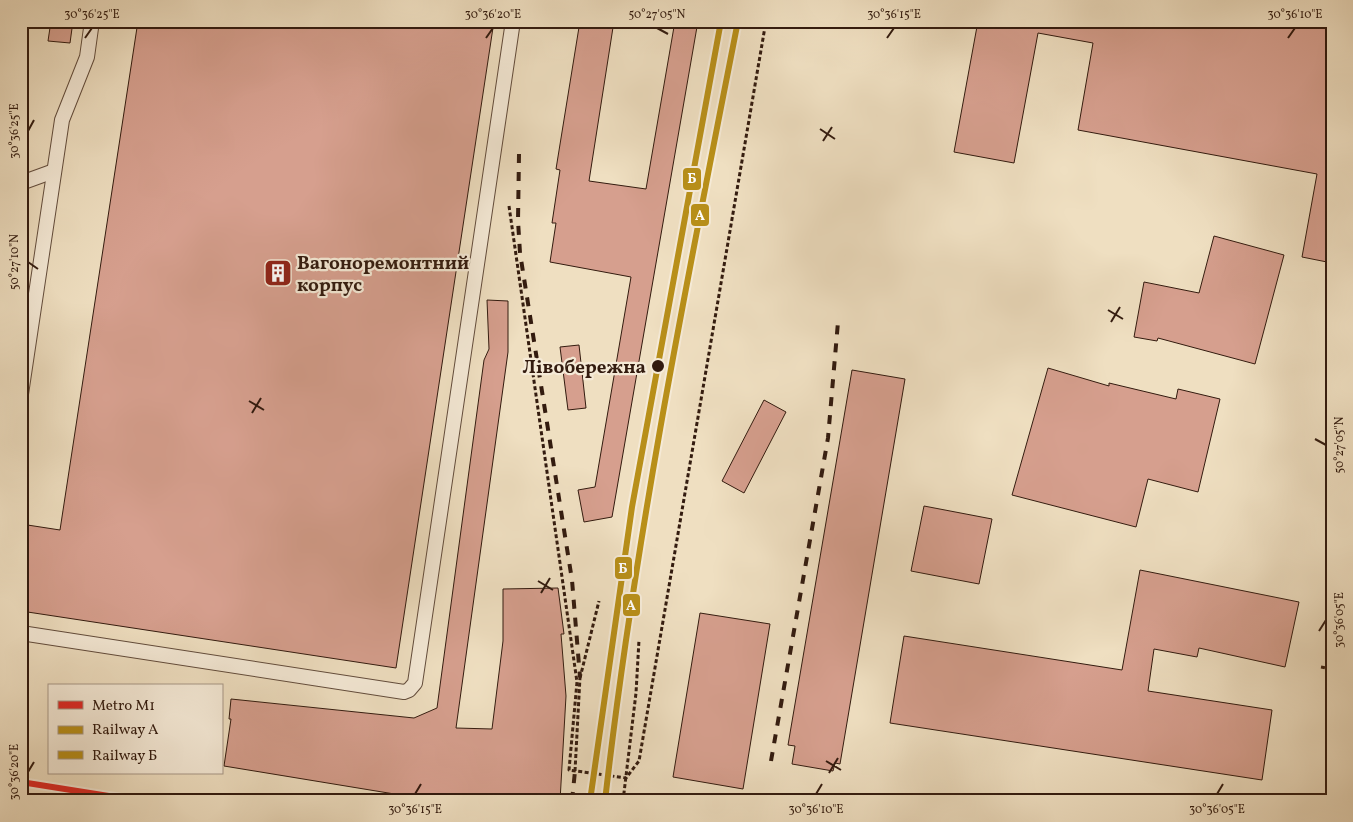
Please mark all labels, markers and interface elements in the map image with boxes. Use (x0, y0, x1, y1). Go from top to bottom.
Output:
text: 30°36'25"E (64, 7, 120, 23)
text: 30°36'20"E (465, 7, 521, 23)
text: 50°27'05"N (629, 7, 686, 23)
text: 30°36'15"E (867, 7, 921, 23)
text: 30°36'10"E (1268, 7, 1322, 23)
text: 30°36'25"E (7, 103, 23, 159)
line badge: Б (682, 167, 702, 191)
text: Б (687, 170, 697, 189)
line badge: A (690, 203, 710, 227)
text: A (695, 207, 705, 226)
text: 50°27'10"N (7, 234, 23, 290)
place label: Вагоноремонтний корпус (297, 251, 469, 299)
building icon: Вагоноремонтний корпус (263, 258, 293, 288)
place label: Лівобережна (523, 355, 646, 381)
marker: Лівобережна (650, 358, 666, 374)
text: 50°27'05"N (1332, 416, 1348, 473)
line badge: Б (614, 556, 633, 580)
text: Б (618, 560, 628, 579)
text: 30°36'05"E (1332, 592, 1348, 648)
line badge: A (622, 593, 641, 617)
text: A (626, 597, 636, 616)
legend (48, 684, 222, 774)
text: Metro M1 (92, 696, 155, 717)
text: Railway A (92, 720, 159, 741)
text: 30°36'20"E (7, 744, 23, 800)
text: Railway Б (92, 746, 157, 767)
text: 30°36'15"E (388, 802, 442, 818)
text: 30°36'10"E (789, 802, 843, 818)
text: 30°36'05"E (1189, 802, 1245, 818)

